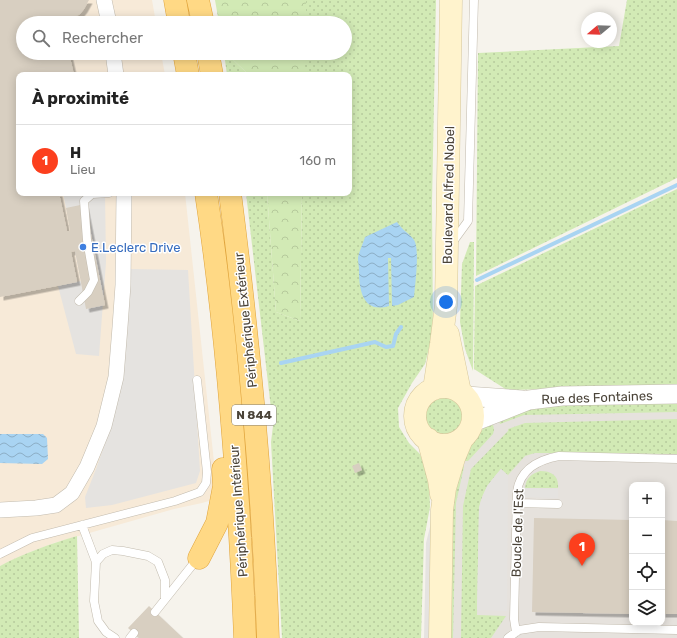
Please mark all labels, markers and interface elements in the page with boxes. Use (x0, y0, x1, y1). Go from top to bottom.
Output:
north arrow (581, 12, 617, 48)
search box (16, 16, 352, 60)
icon: search (30, 27, 52, 49)
text: Rechercher (62, 29, 143, 47)
text: À proximité (32, 88, 129, 108)
street label: Boulevard Alfred Nobel (440, 126, 457, 264)
text: H (70, 144, 81, 162)
text: 1 (42, 153, 48, 168)
text: 160 m (300, 153, 336, 168)
text: Lieu (70, 162, 96, 177)
place label: E.Leclerc Drive (91, 240, 181, 255)
marker: E.Leclerc Drive (78, 242, 88, 252)
street label: Périphérique Extérieur (231, 251, 260, 388)
your location (436, 292, 456, 312)
street label: Rue des Fontaines (541, 388, 653, 407)
road number: N 844 (232, 405, 276, 425)
street label: Périphérique Intérieur (226, 444, 251, 578)
map controls (629, 482, 665, 626)
button: + (629, 482, 665, 518)
street label: Boucle de l'Est (508, 489, 527, 578)
button: − (629, 518, 665, 554)
pin: 1 (569, 533, 595, 566)
button: locate (629, 554, 665, 590)
button: layers (629, 590, 665, 626)

